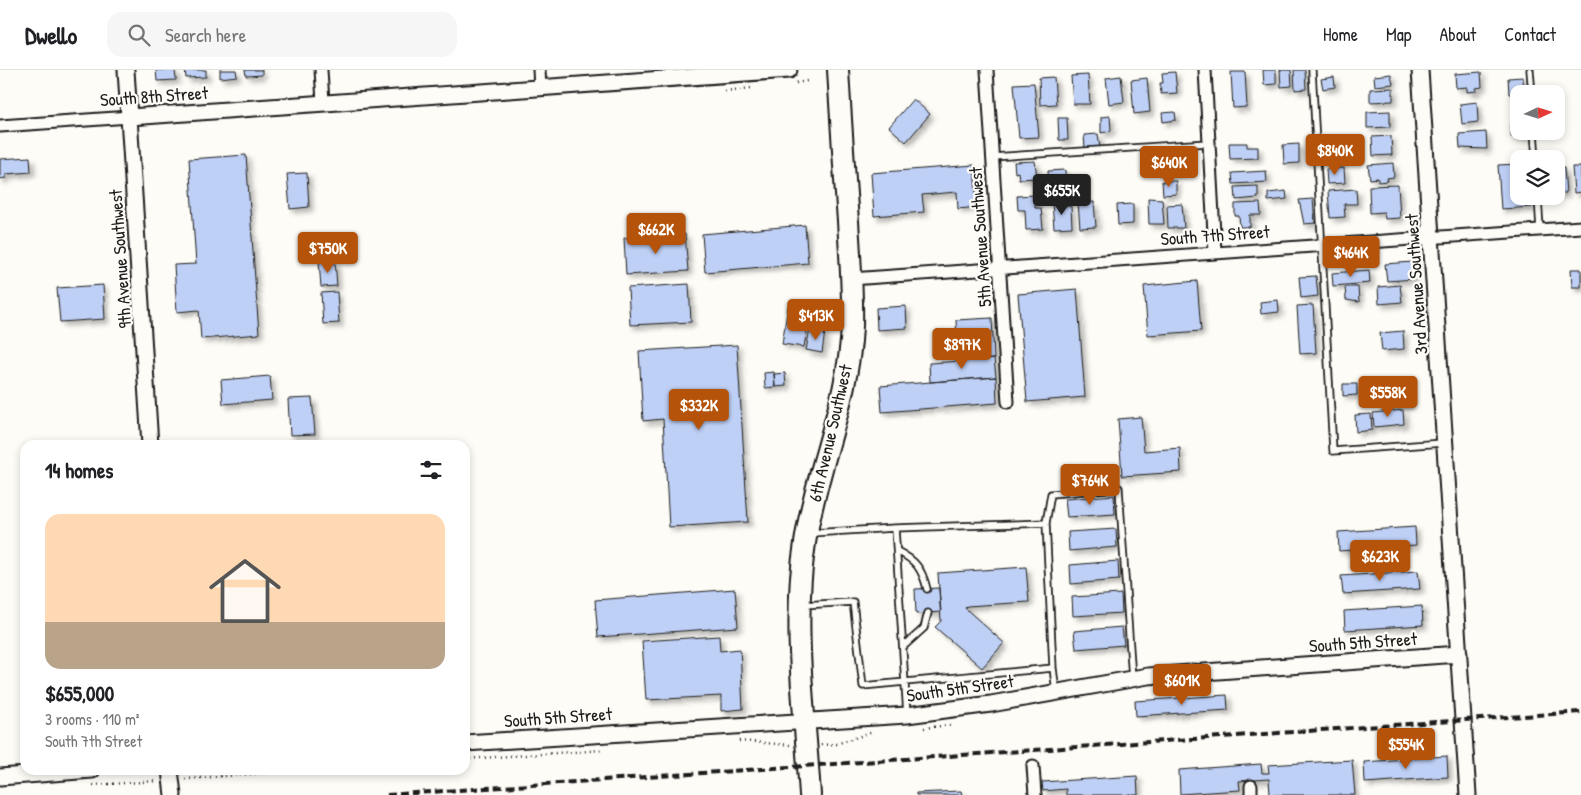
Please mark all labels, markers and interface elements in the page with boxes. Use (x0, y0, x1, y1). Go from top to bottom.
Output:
search box (107, 12, 457, 57)
text: Dwello (25, 19, 77, 51)
icon: search (125, 21, 153, 49)
text: Search here (165, 22, 246, 48)
text: Home (1323, 22, 1358, 47)
text: Map (1386, 22, 1411, 47)
text: About (1439, 22, 1476, 47)
text: Contact (1504, 22, 1556, 47)
street label: South 8th Street (99, 80, 210, 112)
north arrow (1510, 85, 1565, 140)
map controls (1510, 85, 1565, 205)
pin: $840K (1300, 134, 1370, 176)
text: $840K (1317, 139, 1353, 161)
pin: $640K (1134, 146, 1204, 188)
button: layers (1510, 150, 1565, 205)
text: $640K (1151, 151, 1187, 173)
street label: 5th Avenue Southwest (963, 165, 997, 308)
pin: $655K (1027, 174, 1097, 216)
text: $655K (1044, 179, 1080, 201)
street label: 9th Avenue Southwest (103, 188, 137, 329)
pin: $662K (621, 212, 691, 255)
street label: 3rd Avenue Southwest (1399, 212, 1433, 355)
text: $662K (638, 218, 674, 240)
street label: South 7th Street (1160, 219, 1271, 251)
pin: $750K (293, 232, 363, 274)
pin: $464K (1316, 236, 1386, 278)
text: $750K (309, 237, 347, 259)
text: $464K (1334, 241, 1368, 263)
pin: $413K (781, 298, 851, 341)
text: $413K (798, 304, 834, 326)
pin: $897K (927, 328, 997, 370)
text: $897K (943, 333, 981, 355)
street label: 6th Avenue Southwest (802, 361, 858, 504)
pin: $558K (1353, 376, 1423, 418)
text: $558K (1370, 381, 1406, 403)
pin: $332K (664, 388, 734, 431)
text: $332K (680, 394, 718, 416)
text: 14 homes (45, 456, 113, 485)
icon: filters (417, 456, 445, 484)
pin: $764K (1055, 464, 1125, 506)
text: $764K (1072, 469, 1108, 491)
pin: $623K (1345, 540, 1415, 582)
text: $623K (1361, 545, 1399, 567)
icon: home (200, 546, 290, 636)
street label: South 5th Street (1308, 626, 1419, 658)
pin: $601K (1147, 664, 1217, 706)
street label: South 5th Street (905, 668, 1016, 708)
text: $601K (1164, 669, 1200, 691)
text: $655,000 (45, 679, 114, 708)
street label: South 5th Street (503, 701, 614, 733)
text: 3 rooms · 110 m² (45, 708, 140, 730)
pin: $554K (1371, 728, 1441, 770)
text: South 7th Street (45, 730, 142, 752)
text: $554K (1388, 733, 1424, 755)

